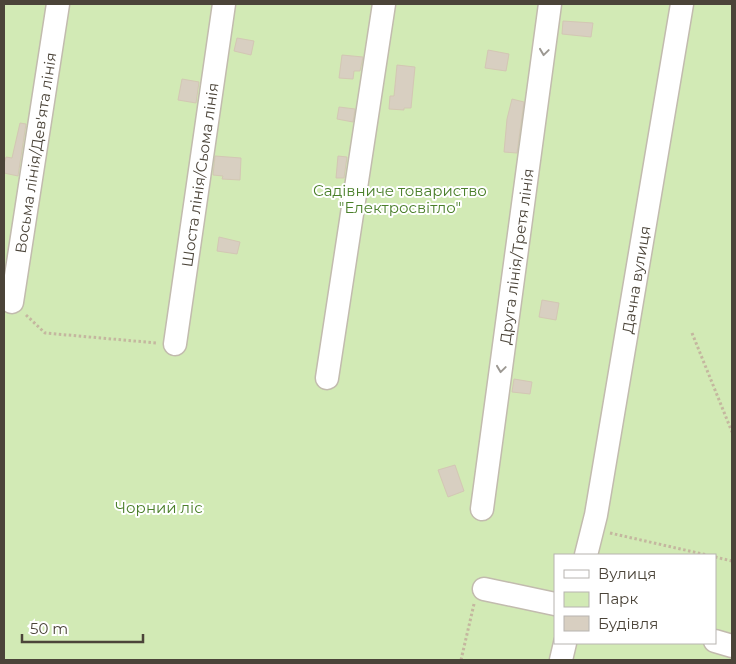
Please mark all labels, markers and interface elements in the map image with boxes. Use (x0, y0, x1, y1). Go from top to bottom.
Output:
one-way arrow (539, 48, 550, 56)
street label: Восьма лінія/Дев'ята лінія (10, 51, 60, 255)
street label: Шоста лінія/Сьома лінія (177, 81, 222, 268)
street label: Друга лінія/Третя лінія (495, 167, 537, 345)
park label: Садівниче товариство "Електросвітло" (313, 181, 487, 217)
street label: Дачна вулиця (617, 224, 654, 335)
one-way arrow (496, 365, 507, 373)
park label: Чорний ліс (115, 498, 203, 517)
legend (554, 554, 716, 644)
text: Вулиця (598, 564, 656, 583)
text: Парк (598, 589, 638, 608)
scale bar (22, 612, 144, 644)
text: Будівля (598, 614, 658, 633)
text: 50 m (30, 619, 68, 638)

